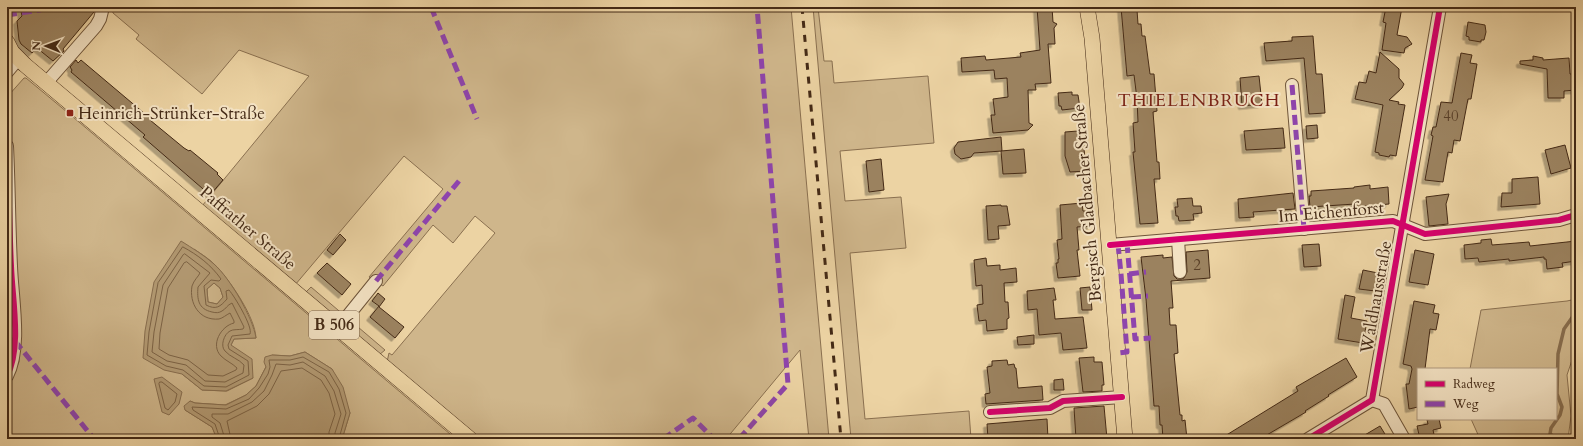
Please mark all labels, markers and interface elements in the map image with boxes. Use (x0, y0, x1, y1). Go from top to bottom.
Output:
north arrow (26, 26, 66, 66)
text: N (29, 40, 44, 51)
district label: THIELENBRUCH (1117, 88, 1281, 113)
place label: Heinrich-Strünker-Straße (78, 102, 265, 125)
street label: Bergisch Gladbacher Straße (1067, 103, 1107, 303)
house number: 40 (1443, 106, 1459, 126)
marker: Heinrich-Strünker-Straße (65, 108, 75, 118)
street label: Paffrather Straße (195, 181, 301, 275)
street label: Im Eichenforst (1277, 196, 1385, 228)
street label: Waldhausstraße (1355, 239, 1397, 356)
house number: 2 (1193, 255, 1201, 275)
road number: B 506 (309, 311, 359, 339)
legend (1417, 368, 1557, 420)
text: Radweg (1453, 376, 1495, 392)
text: Weg (1452, 396, 1479, 412)

